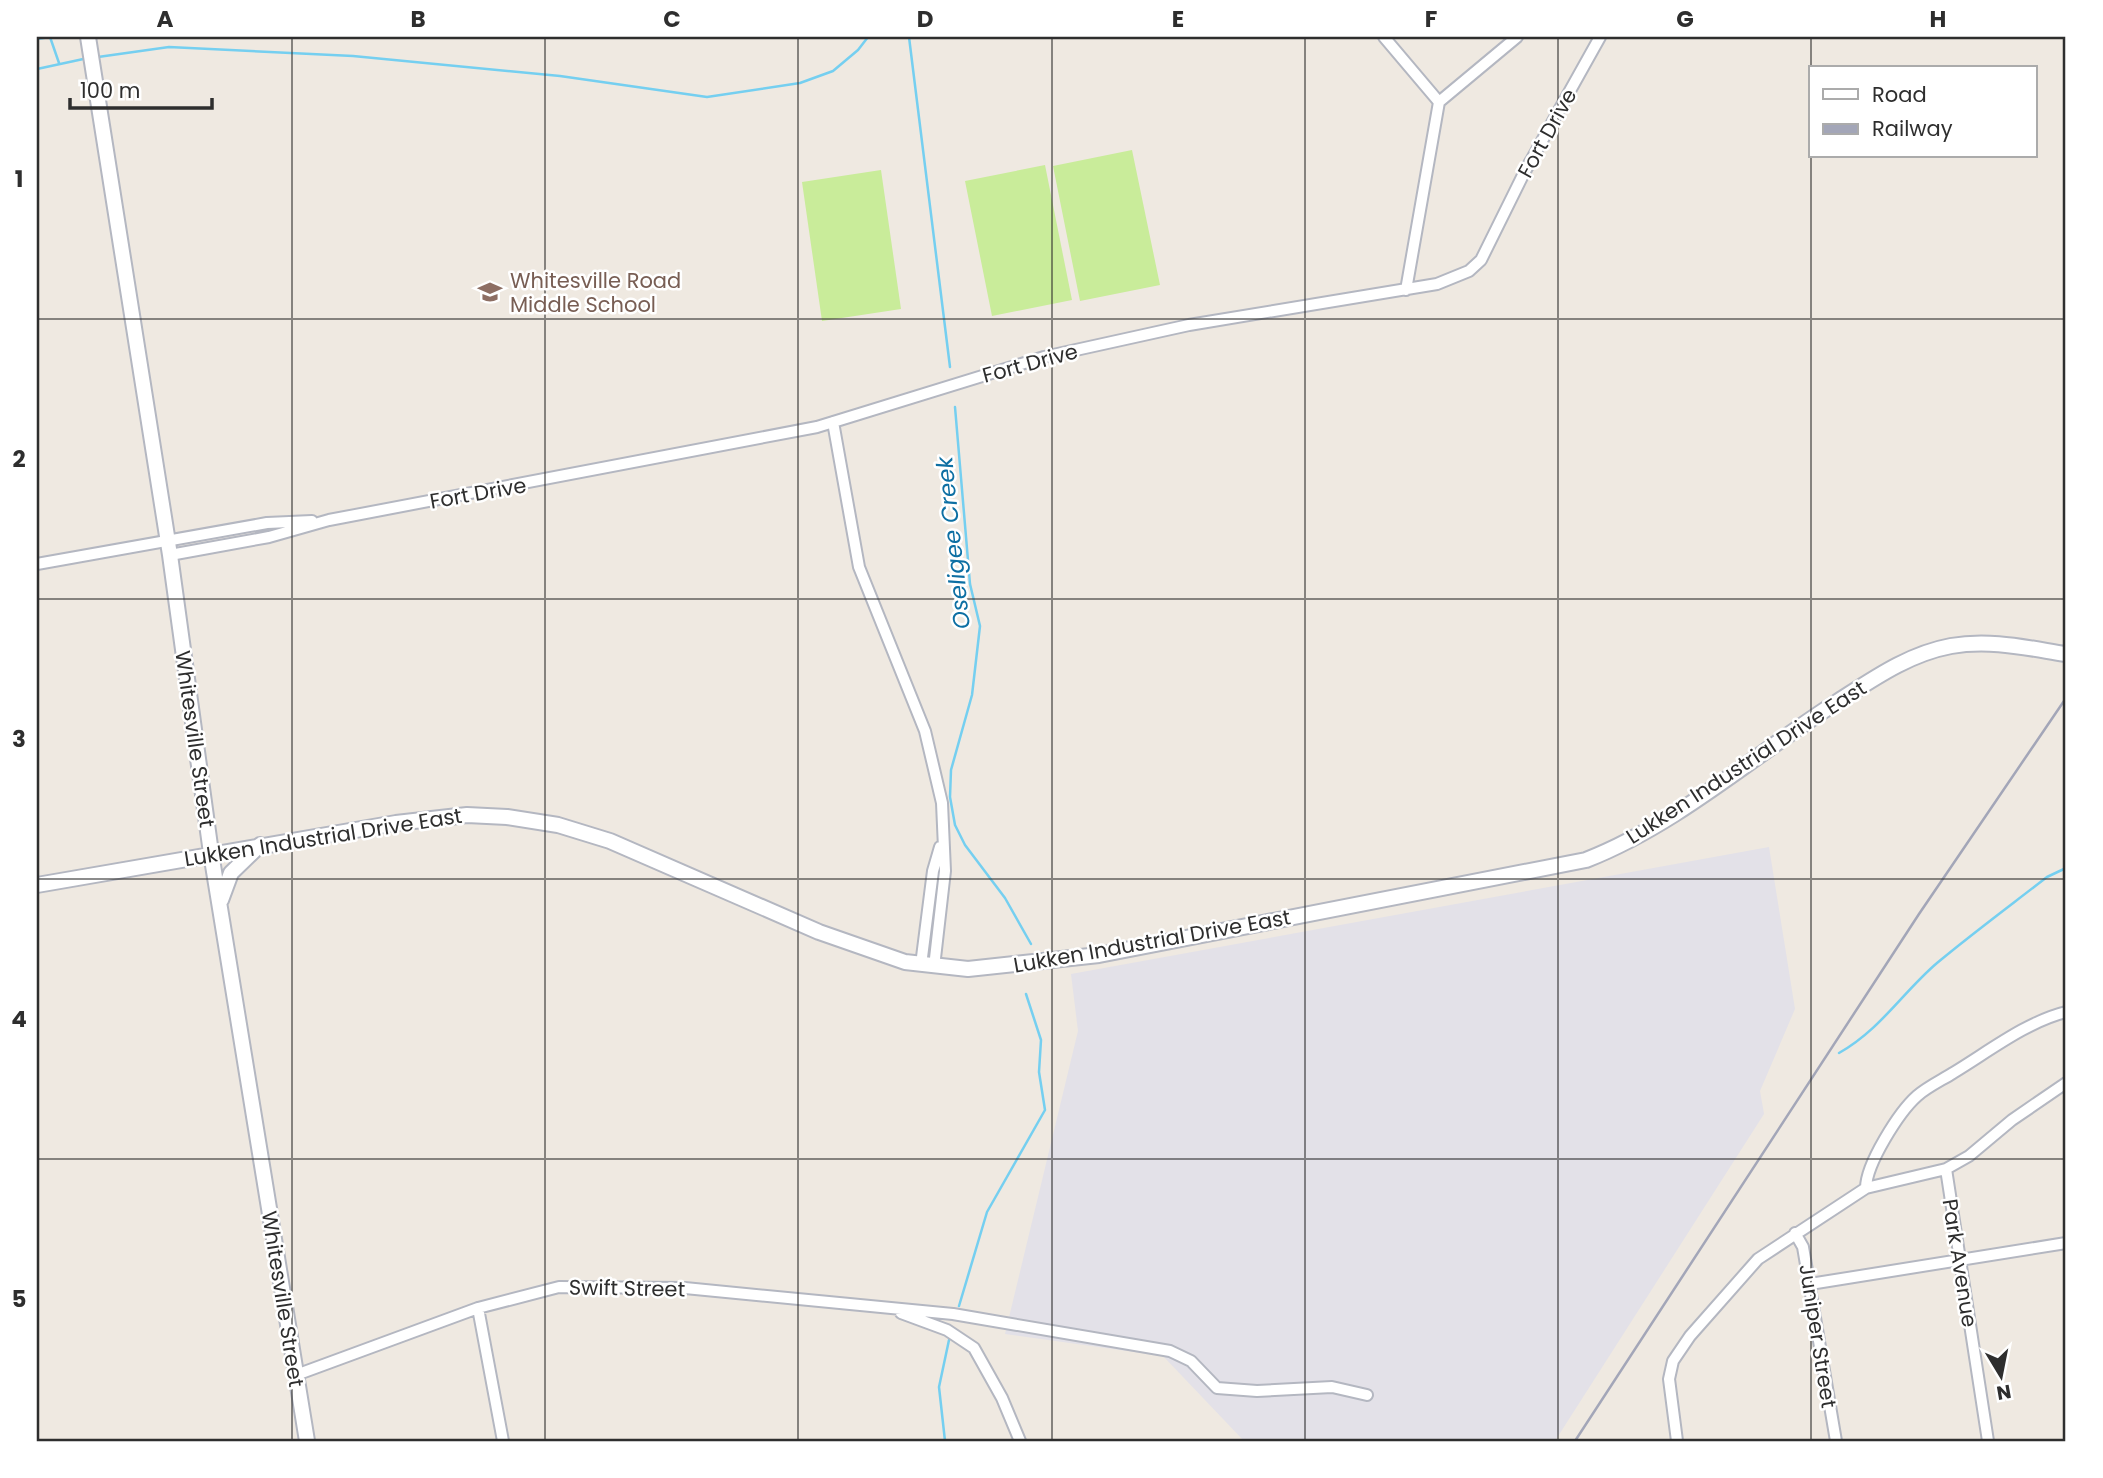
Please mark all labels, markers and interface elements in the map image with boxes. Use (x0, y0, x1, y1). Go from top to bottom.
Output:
text: A (157, 3, 174, 35)
text: B (410, 3, 426, 35)
text: C (663, 3, 681, 35)
text: D (917, 3, 933, 35)
text: E (1172, 3, 1184, 35)
text: F (1425, 3, 1437, 35)
text: G (1676, 3, 1694, 35)
text: H (1930, 3, 1946, 35)
scale bar (70, 66, 212, 110)
legend (1809, 66, 2036, 158)
text: 100 m (80, 76, 140, 105)
text: Road (1872, 80, 1927, 109)
street label: Fort Drive (1511, 83, 1583, 183)
text: Railway (1872, 114, 1953, 143)
text: 1 (15, 163, 23, 195)
place label: Whitesville Road Middle School (510, 266, 681, 319)
school or university icon: Whitesville Road Middle School (476, 278, 504, 306)
street label: Fort Drive (979, 336, 1081, 390)
text: 2 (12, 443, 26, 475)
water label: Oseligee Creek (928, 454, 978, 631)
street label: Fort Drive (427, 470, 529, 516)
street label: Whitesville Street (168, 649, 222, 829)
street label: Lukken Industrial Drive East (1620, 673, 1872, 851)
text: 3 (12, 723, 26, 755)
street label: Lukken Industrial Drive East (182, 801, 464, 873)
street label: Lukken Industrial Drive East (1011, 902, 1293, 980)
text: 4 (11, 1003, 27, 1035)
street label: Park Avenue (1936, 1197, 1984, 1329)
street label: Whitesville Street (255, 1209, 311, 1389)
street label: Juniper Street (1792, 1262, 1844, 1410)
street label: Swift Street (569, 1272, 685, 1304)
text: 5 (12, 1283, 26, 1315)
north arrow (1966, 1342, 2036, 1412)
text: N (1994, 1378, 2013, 1407)

